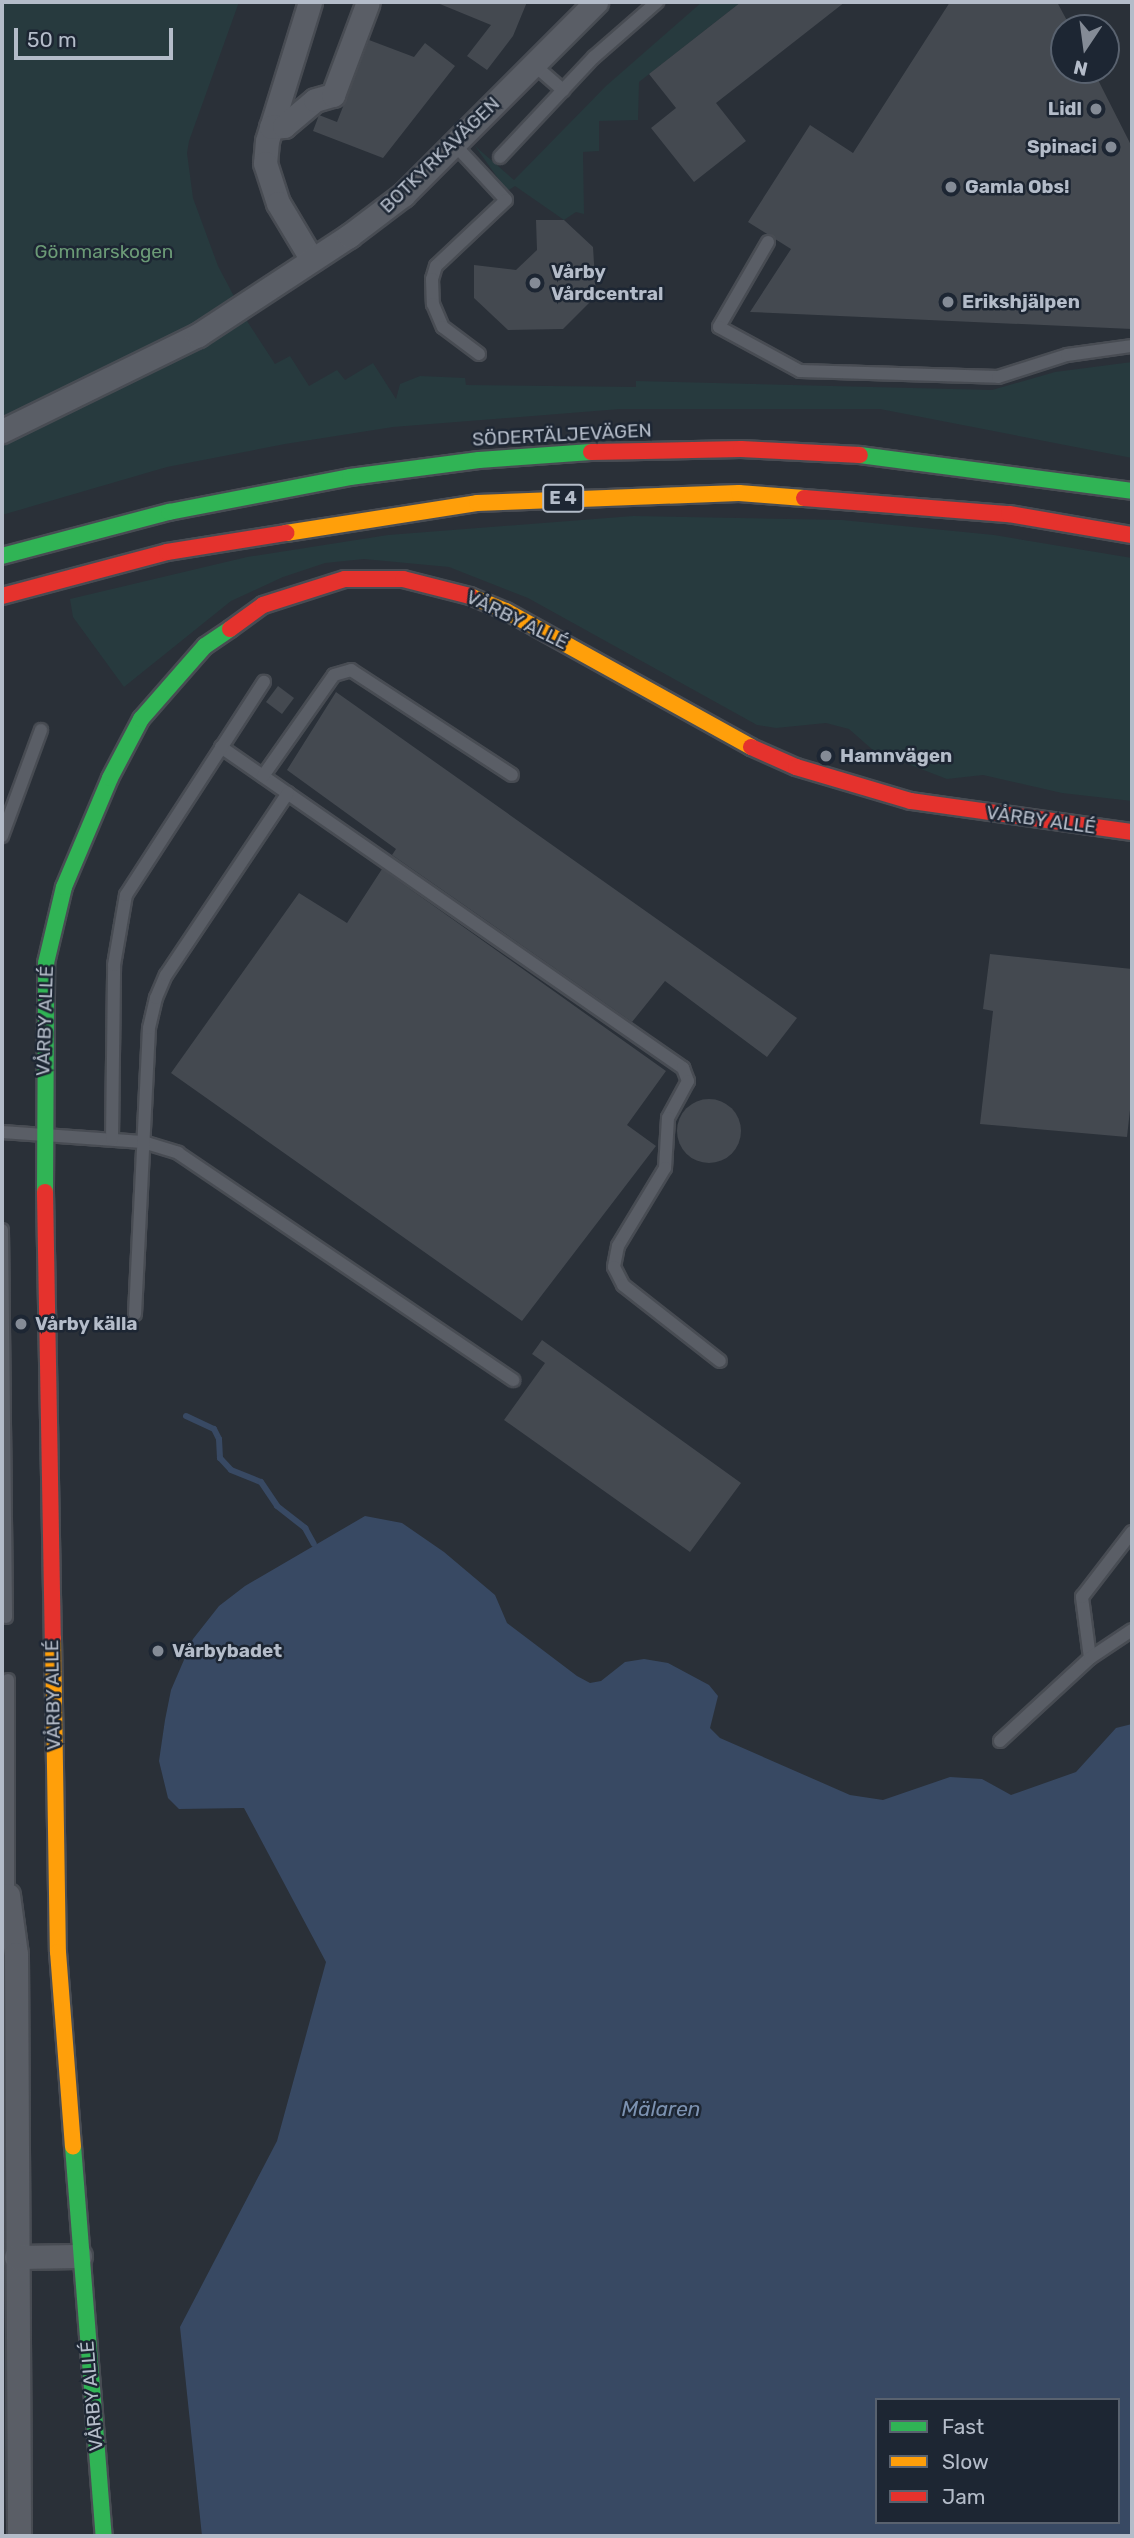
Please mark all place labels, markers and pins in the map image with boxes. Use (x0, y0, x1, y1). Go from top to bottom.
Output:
place label: Lidl (1048, 98, 1082, 120)
marker: Lidl (1088, 101, 1104, 117)
place label: Spinaci (1027, 136, 1097, 158)
marker: Spinaci (1103, 139, 1119, 155)
place label: Gamla Obs! (965, 176, 1070, 198)
marker: Gamla Obs! (943, 179, 959, 195)
place label: Vårby Vårdcentral (551, 261, 663, 305)
marker: Vårby Vårdcentral (525, 273, 545, 293)
place label: Erikshjälpen (962, 291, 1080, 313)
marker: Erikshjälpen (940, 294, 956, 310)
place label: Hamnvägen (840, 745, 952, 767)
marker: Hamnvägen (818, 748, 834, 764)
place label: Vårby källa (35, 1313, 138, 1335)
marker: Vårby källa (13, 1316, 29, 1332)
place label: Vårbybadet (172, 1640, 282, 1662)
marker: Vårbybadet (150, 1643, 166, 1659)

